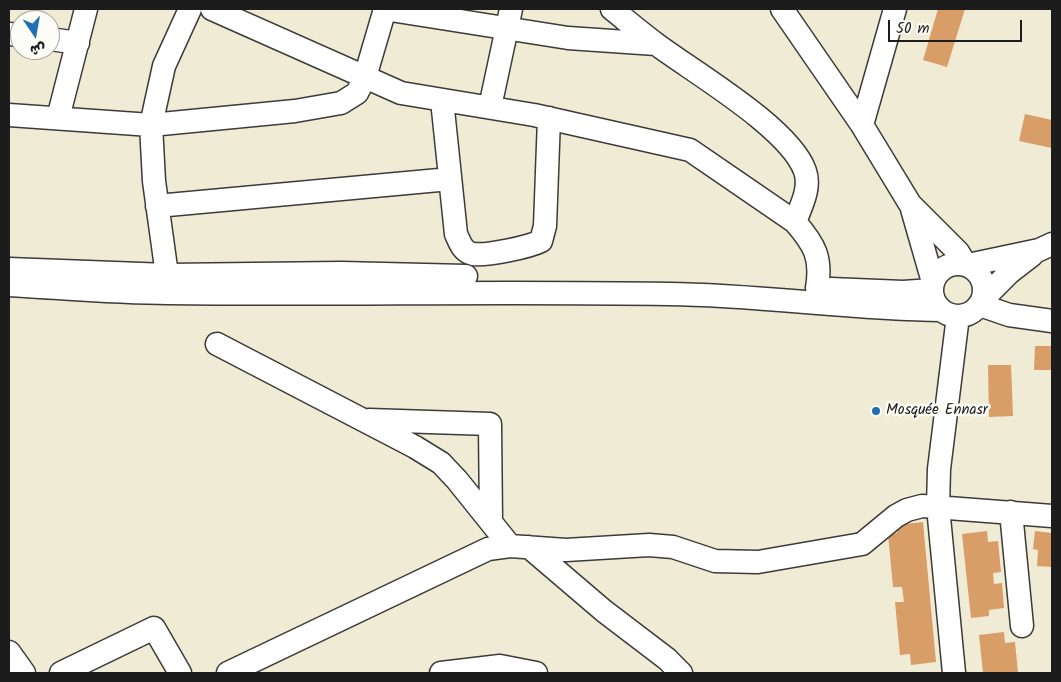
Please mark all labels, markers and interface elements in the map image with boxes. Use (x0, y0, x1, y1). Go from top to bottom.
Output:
north arrow (10, 10, 60, 60)
scale bar (891, 10, 1025, 42)
text: 50 m (896, 17, 930, 41)
text: ش (28, 36, 48, 61)
place label: Mosquée Ennasr (886, 402, 988, 420)
marker: Mosquée Ennasr (870, 405, 882, 417)

